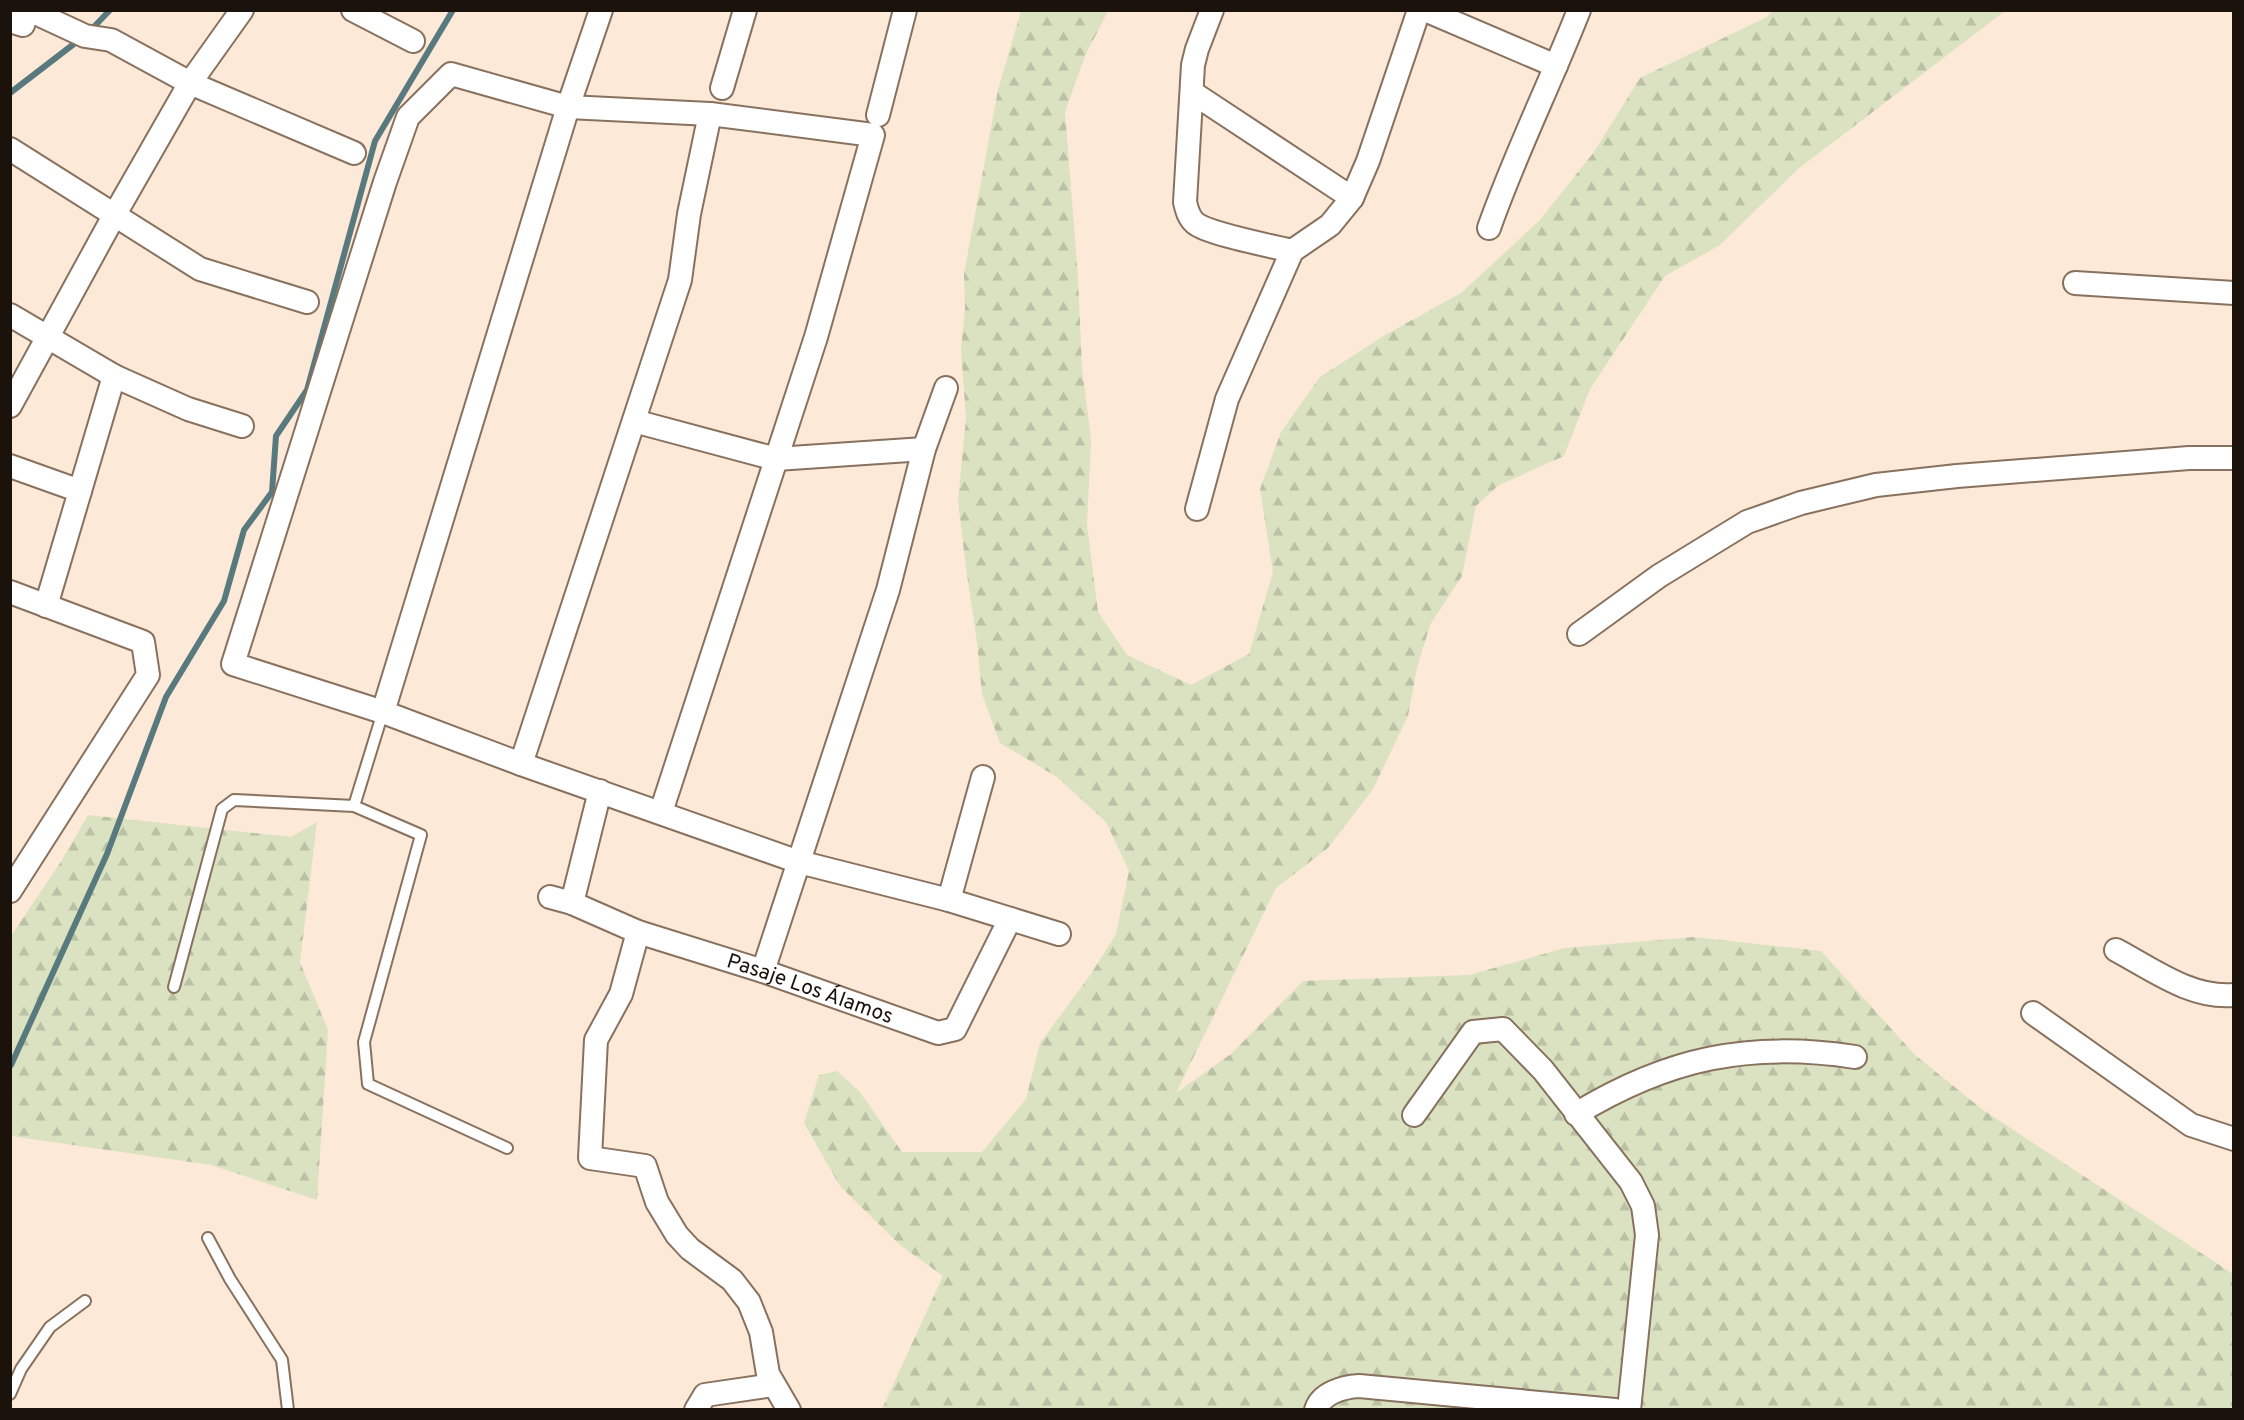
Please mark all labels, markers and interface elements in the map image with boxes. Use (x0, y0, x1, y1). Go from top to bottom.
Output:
street label: Pasaje Los Álamos (723, 948, 897, 1031)

